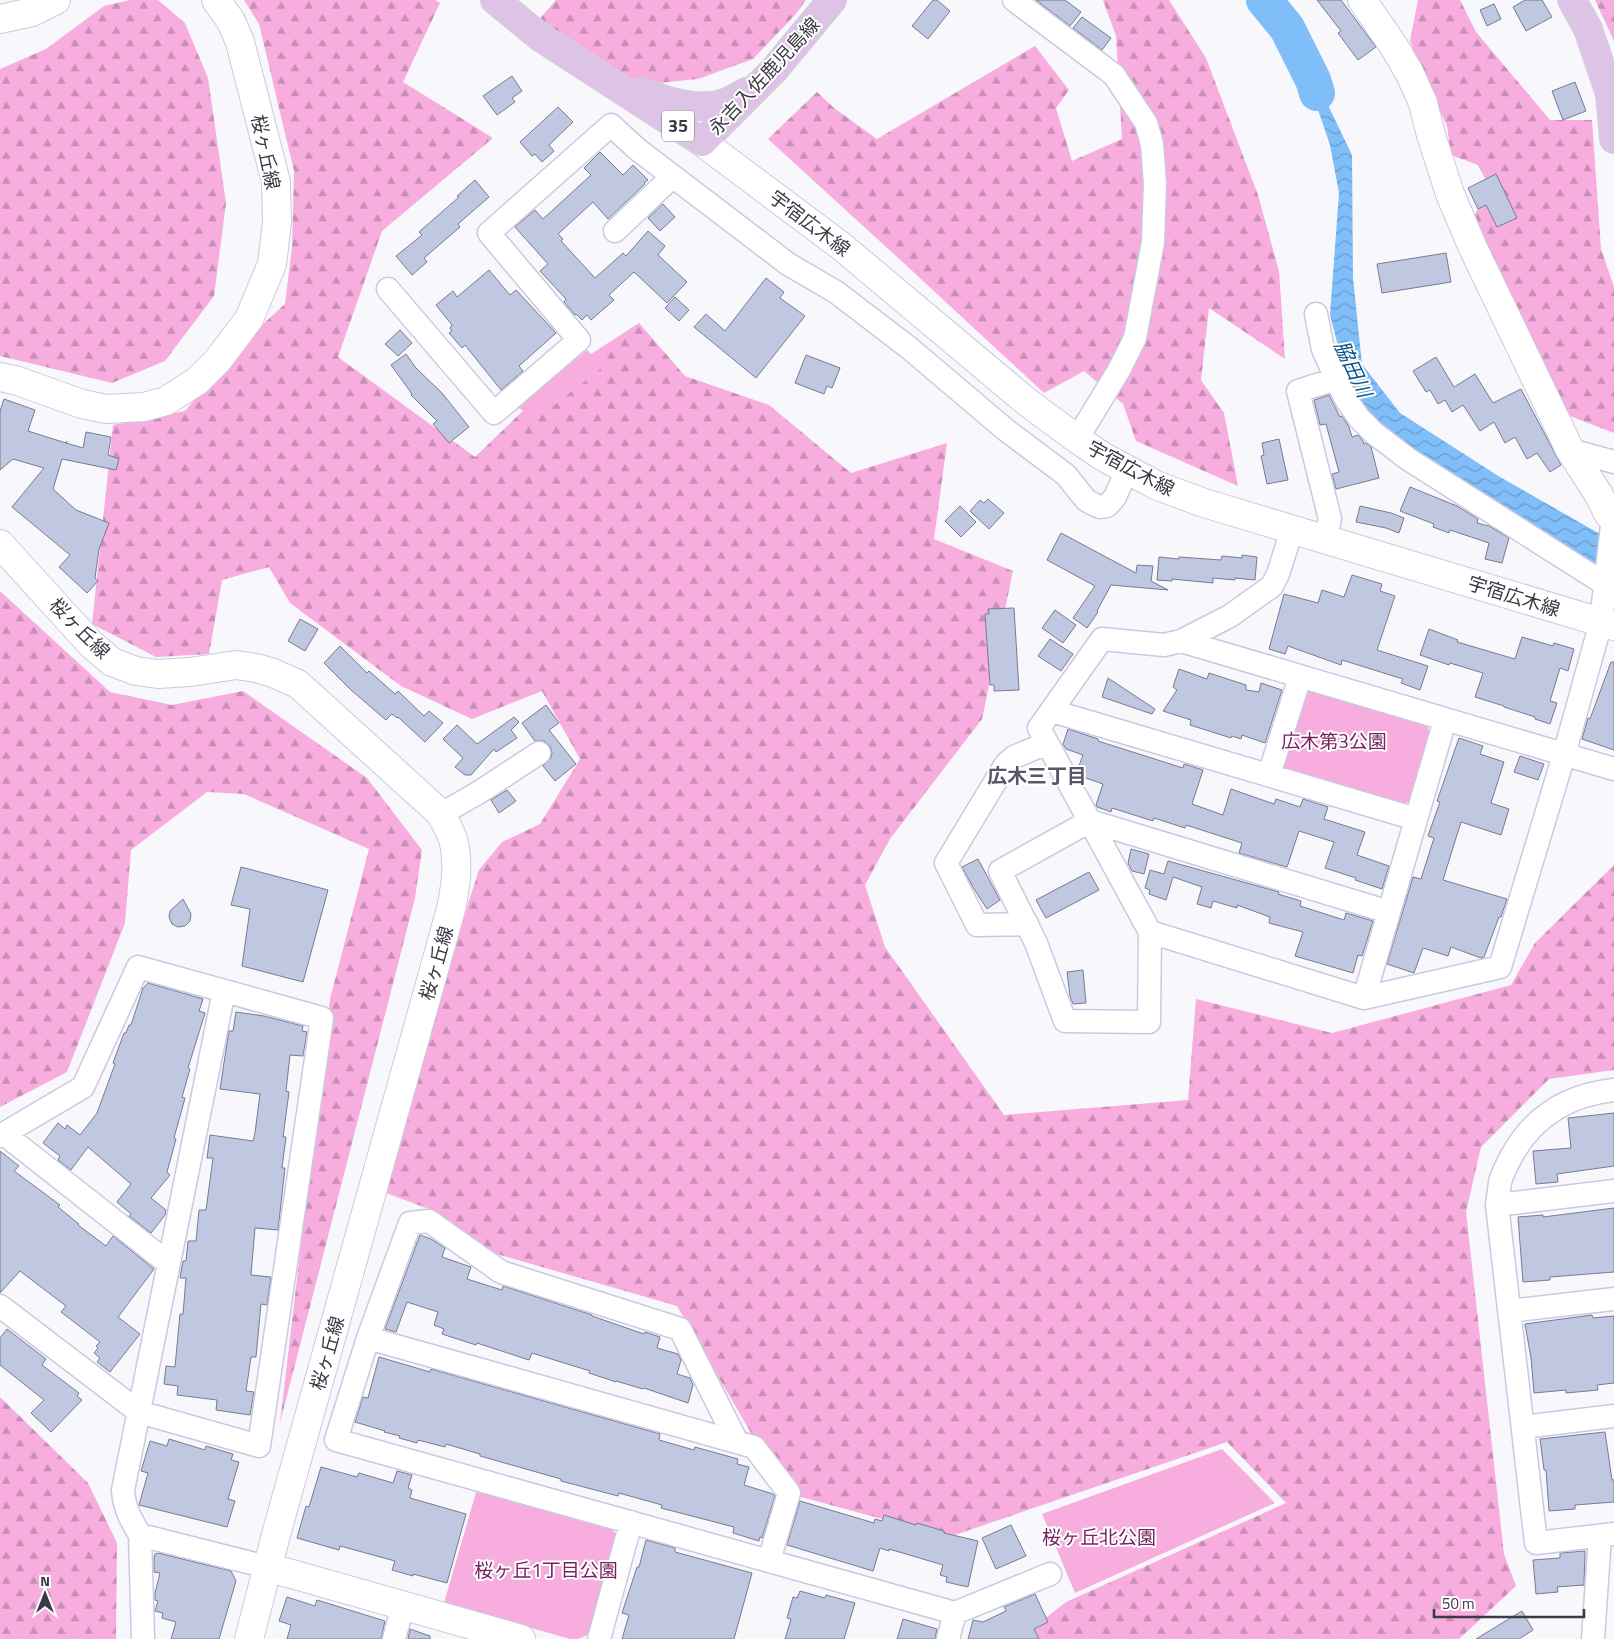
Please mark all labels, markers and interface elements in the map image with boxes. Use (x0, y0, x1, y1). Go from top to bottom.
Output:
street label: 永吉入佐鹿児島線 (701, 10, 826, 141)
road number: 35 (662, 110, 694, 142)
street label: 桜ヶ丘線 (244, 112, 289, 192)
street label: 宇宿広木線 (764, 182, 857, 263)
water label: 脇田川 (1327, 335, 1381, 404)
street label: 宇宿広木線 (1082, 432, 1180, 503)
street label: 宇宿広木線 (1464, 568, 1564, 623)
street label: 桜ヶ丘線 (43, 591, 117, 665)
park label: 広木第3公園 (1281, 726, 1387, 755)
district label: 広木三丁目 (987, 760, 1087, 791)
street label: 桜ヶ丘線 (411, 922, 460, 1003)
street label: 桜ヶ丘線 (302, 1312, 351, 1393)
park label: 桜ヶ丘北公園 (1042, 1522, 1156, 1551)
park label: 桜ヶ丘1丁目公園 (474, 1555, 618, 1584)
north arrow (20, 1569, 70, 1619)
text: N (40, 1570, 50, 1591)
scale bar (1434, 1586, 1584, 1618)
text: 50 m (1442, 1592, 1475, 1615)

